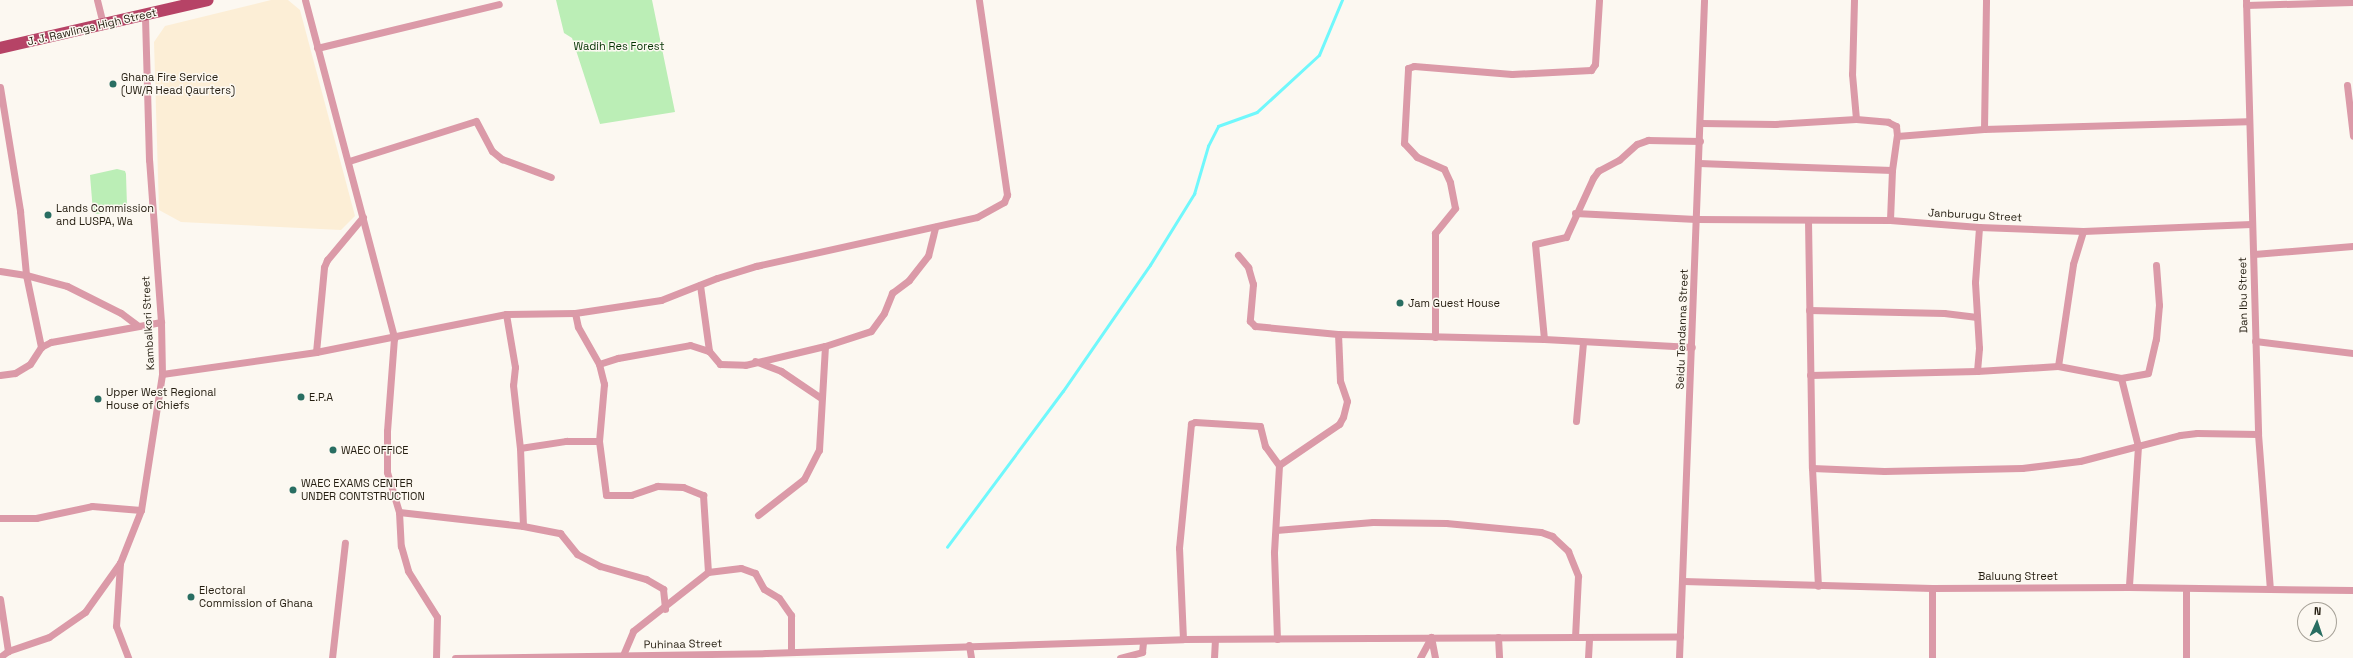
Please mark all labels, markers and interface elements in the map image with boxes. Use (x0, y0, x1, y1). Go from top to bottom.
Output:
street label: J. J. Rawlings High Street (26, 6, 158, 48)
park label: Wadih Res Forest (574, 39, 664, 53)
place label: Ghana Fire Service (UW/R Head Qaurters) (121, 71, 235, 97)
marker: Ghana Fire Service (UW/R Head Qaurters) (108, 79, 118, 89)
place label: Lands Commission and LUSPA, Wa (56, 202, 154, 228)
street label: Janburugu Street (1928, 206, 2022, 224)
marker: Lands Commission and LUSPA, Wa (43, 210, 53, 220)
street label: Dan Ibu Street (2236, 257, 2250, 333)
street label: Seidu Tendanna Street (1673, 268, 1691, 390)
street label: Kambalkori Street (139, 276, 157, 370)
place label: Jam Guest House (1408, 296, 1500, 310)
marker: Jam Guest House (1395, 298, 1405, 308)
place label: Upper West Regional House of Chiefs (106, 386, 216, 412)
place label: E.P.A (309, 390, 333, 404)
marker: E.P.A (296, 392, 306, 402)
marker: Upper West Regional House of Chiefs (93, 394, 103, 404)
place label: WAEC OFFICE (341, 443, 409, 457)
marker: WAEC OFFICE (328, 445, 338, 455)
place label: WAEC EXAMS CENTER UNDER CONTSTRUCTION (301, 477, 425, 503)
marker: WAEC EXAMS CENTER UNDER CONTSTRUCTION (288, 485, 298, 495)
street label: Baluung Street (1978, 569, 2058, 583)
place label: Electoral Commission of Ghana (199, 584, 313, 610)
marker: Electoral Commission of Ghana (186, 592, 196, 602)
north arrow (2297, 602, 2337, 642)
text: N (2314, 604, 2322, 618)
street label: Puhinaa Street (644, 637, 722, 651)

